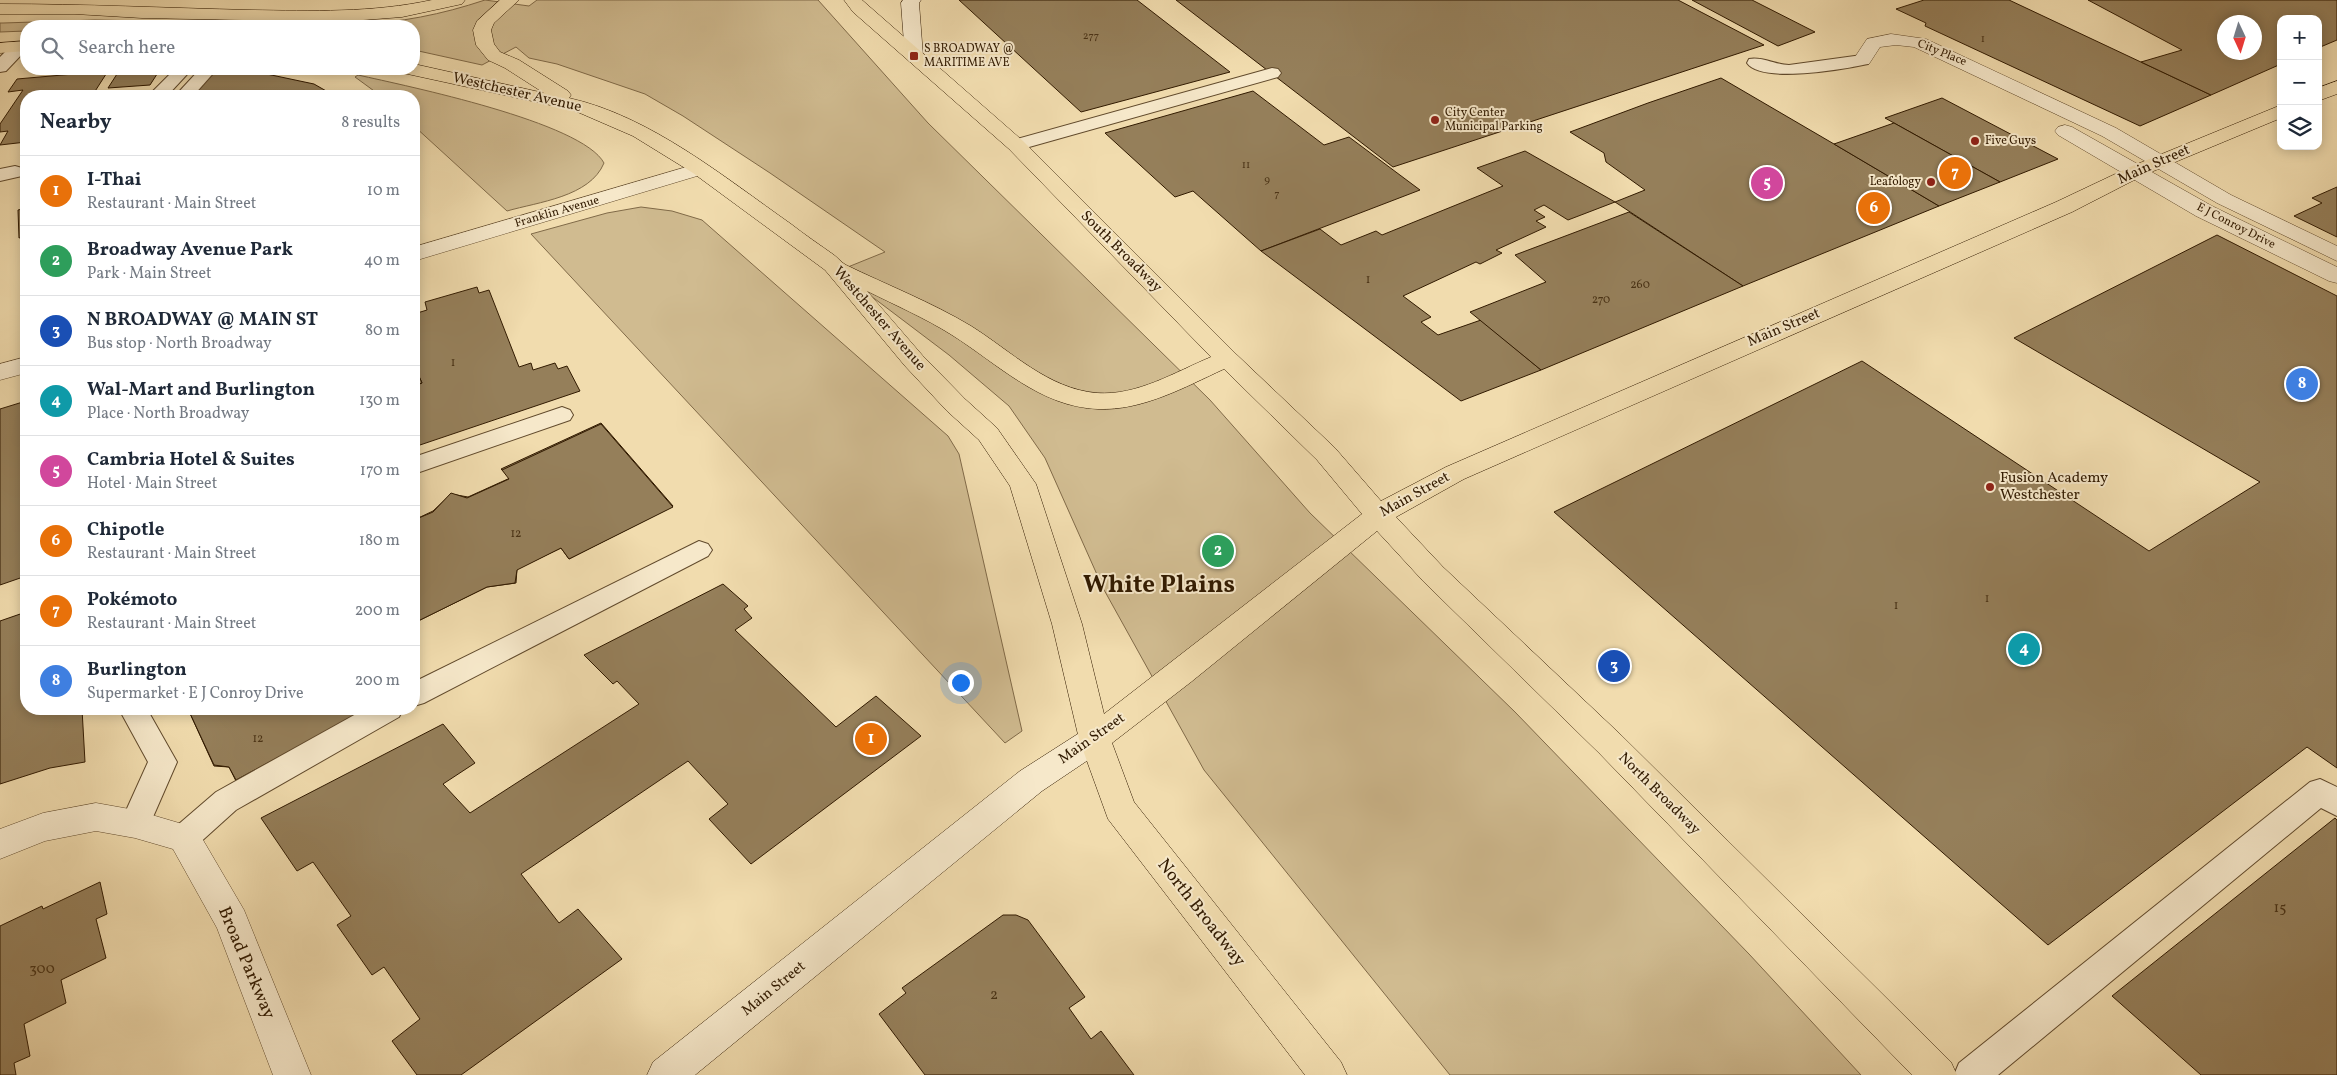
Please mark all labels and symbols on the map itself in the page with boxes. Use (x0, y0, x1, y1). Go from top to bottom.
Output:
north arrow (2217, 15, 2262, 60)
house number: 277 (1083, 29, 1099, 44)
house number: 1 (1981, 32, 1985, 47)
street label: City Place (1915, 36, 1969, 70)
place label: S BROADWAY @ MARITIME AVE (924, 41, 1014, 71)
marker: S BROADWAY @ MARITIME AVE (908, 50, 920, 62)
street label: Westchester Avenue (450, 68, 584, 118)
place label: City Center Municipal Parking (1445, 105, 1543, 135)
marker: City Center Municipal Parking (1429, 114, 1441, 126)
place label: Five Guys (1985, 133, 2036, 149)
marker: Five Guys (1969, 135, 1981, 147)
street label: Main Street (2114, 140, 2194, 190)
pin: 7 (1939, 154, 1971, 192)
house number: 11 (1242, 158, 1250, 173)
pin: 5 (1751, 164, 1783, 202)
house number: 9 (1264, 173, 1270, 188)
place label: Leafology (1870, 174, 1921, 190)
marker: Leafology (1925, 176, 1937, 188)
house number: 7 (1274, 187, 1280, 202)
pin: 6 (1858, 189, 1890, 227)
street label: Franklin Avenue (513, 192, 601, 232)
street label: E J Conroy Drive (2194, 199, 2278, 253)
street label: South Broadway (1075, 206, 1167, 298)
street label: Westchester Avenue (828, 262, 930, 376)
house number: 1 (1366, 272, 1370, 288)
house number: 260 (1630, 277, 1650, 293)
house number: 270 (1592, 292, 1610, 308)
street label: Main Street (1744, 303, 1824, 353)
house number: 1 (451, 355, 455, 371)
pin: 8 (2286, 365, 2318, 403)
street label: Main Street (1376, 467, 1454, 523)
place label: Fusion Academy Westchester (2000, 468, 2108, 506)
marker: Fusion Academy Westchester (1984, 481, 1996, 493)
house number: 12 (510, 526, 522, 542)
pin: 2 (1202, 532, 1234, 570)
district label: White Plains (1083, 568, 1235, 603)
house number: 1 (1985, 591, 1989, 607)
house number: 1 (1894, 598, 1898, 614)
pin: 4 (2008, 630, 2040, 668)
pin: 3 (1598, 647, 1630, 685)
your location (948, 670, 974, 696)
street label: Main Street (1054, 708, 1130, 770)
pin: 1 (855, 720, 887, 758)
house number: 12 (252, 731, 264, 747)
street label: North Broadway (1613, 748, 1705, 840)
street label: North Broadway (1151, 854, 1251, 972)
house number: 15 (2273, 898, 2287, 919)
street label: Broad Parkway (211, 903, 281, 1023)
street label: Main Street (737, 957, 811, 1021)
house number: 300 (29, 959, 55, 980)
house number: 2 (990, 985, 998, 1006)

